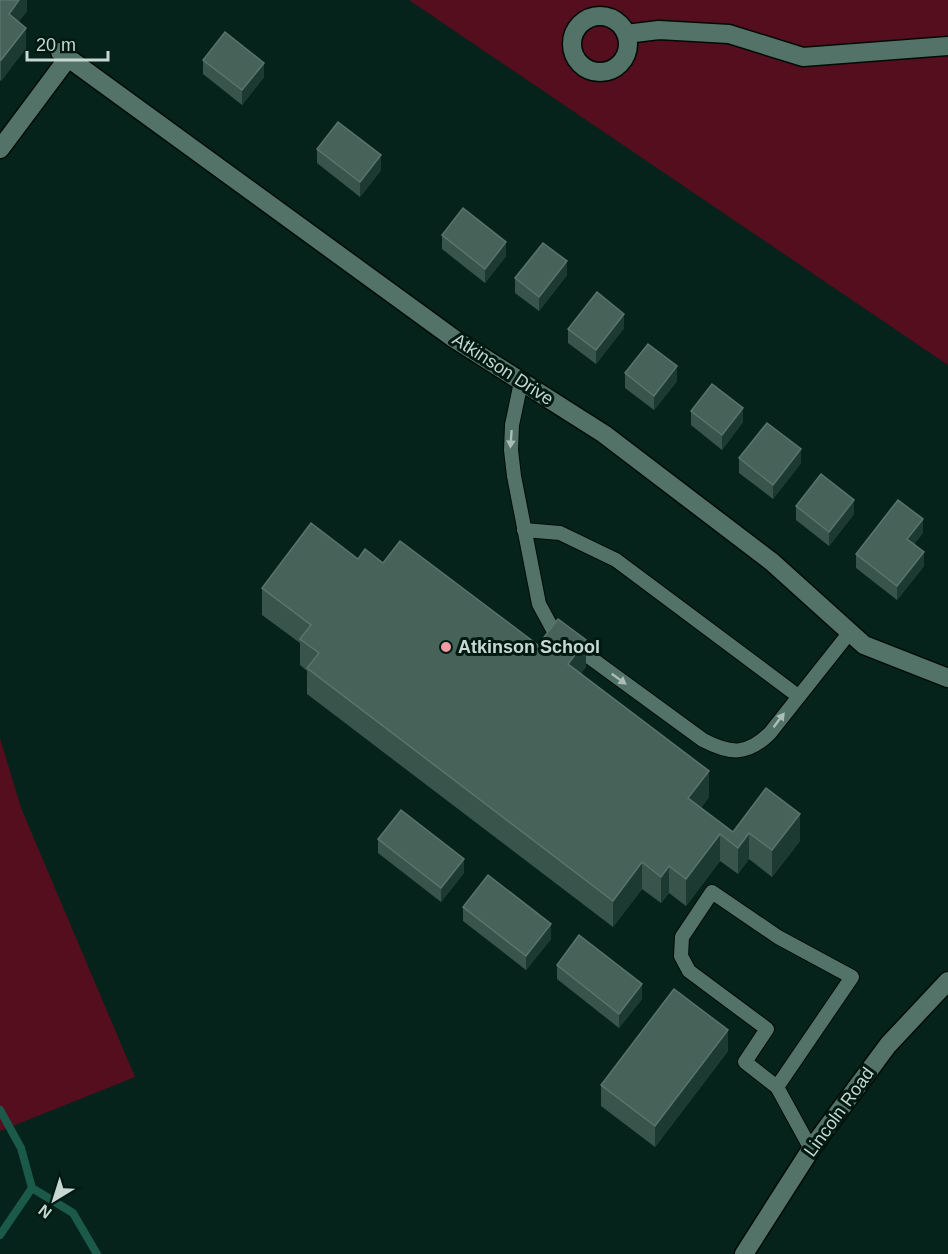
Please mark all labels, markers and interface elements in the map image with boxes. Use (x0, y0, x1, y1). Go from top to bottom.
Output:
scale bar (27, 24, 108, 62)
text: 20 m (36, 35, 76, 55)
street label: Atkinson Drive (449, 329, 557, 409)
one-way arrow (507, 430, 516, 449)
place label: Atkinson School (458, 637, 600, 657)
marker: Atkinson School (439, 640, 453, 654)
one-way arrow (610, 673, 626, 685)
one-way arrow (773, 713, 785, 728)
street label: Lincoln Road (800, 1064, 878, 1160)
north arrow (24, 1170, 84, 1230)
text: N (35, 1201, 55, 1222)

